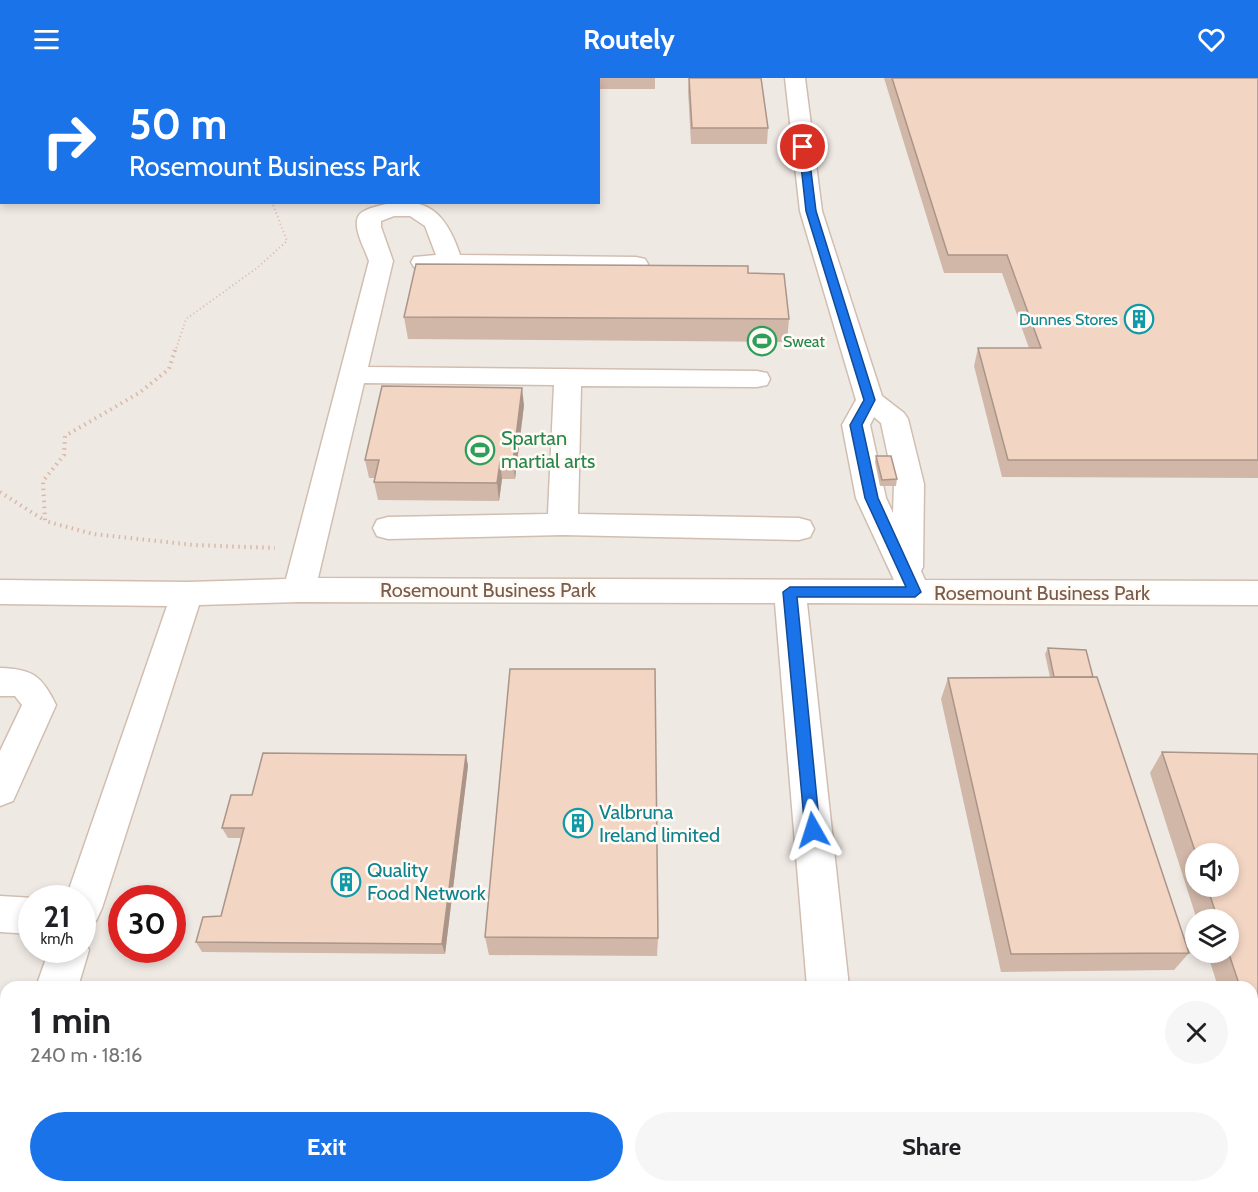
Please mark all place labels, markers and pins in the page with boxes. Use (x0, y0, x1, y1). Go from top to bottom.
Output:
pin (777, 121, 828, 172)
building icon: Dunnes Stores (1123, 303, 1155, 335)
place label: Dunnes Stores (1019, 310, 1118, 329)
sports icon: Sweat (746, 325, 778, 357)
place label: Sweat (783, 332, 825, 351)
place label: Spartan martial arts (501, 426, 595, 473)
sports icon: Spartan martial arts (464, 434, 496, 466)
place label: Valbruna Ireland limited (599, 800, 720, 847)
building icon: Valbruna Ireland limited (562, 807, 594, 839)
place label: Quality Food Network (367, 858, 486, 905)
building icon: Quality Food Network (330, 866, 362, 898)

